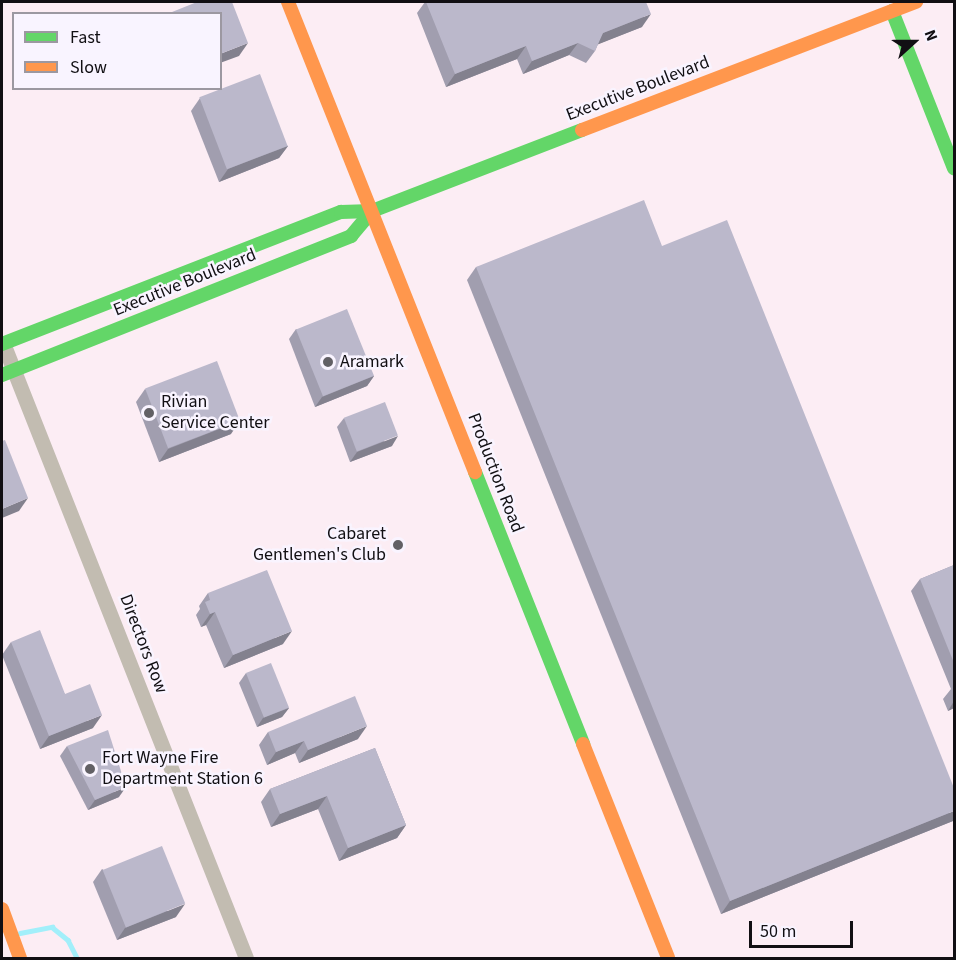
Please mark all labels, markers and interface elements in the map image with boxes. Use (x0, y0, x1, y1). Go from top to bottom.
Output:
legend (12, 12, 222, 90)
north arrow (884, 12, 944, 72)
text: Fast (70, 25, 101, 50)
text: N (919, 27, 943, 44)
street label: Executive Boulevard (563, 52, 713, 126)
text: Slow (70, 55, 107, 80)
street label: Executive Boulevard (111, 245, 259, 321)
place label: Aramark (340, 351, 404, 373)
marker: Aramark (321, 355, 335, 369)
place label: Rivian Service Center (161, 392, 269, 434)
marker: Rivian Service Center (142, 406, 156, 420)
street label: Production Road (462, 410, 528, 536)
place label: Cabaret Gentlemen's Club (253, 524, 386, 566)
marker: Cabaret Gentlemen's Club (391, 538, 405, 552)
street label: Directors Row (114, 592, 172, 696)
place label: Fort Wayne Fire Department Station 6 (102, 748, 263, 790)
marker: Fort Wayne Fire Department Station 6 (83, 762, 97, 776)
scale bar (752, 909, 856, 947)
text: 50 m (760, 919, 796, 944)

